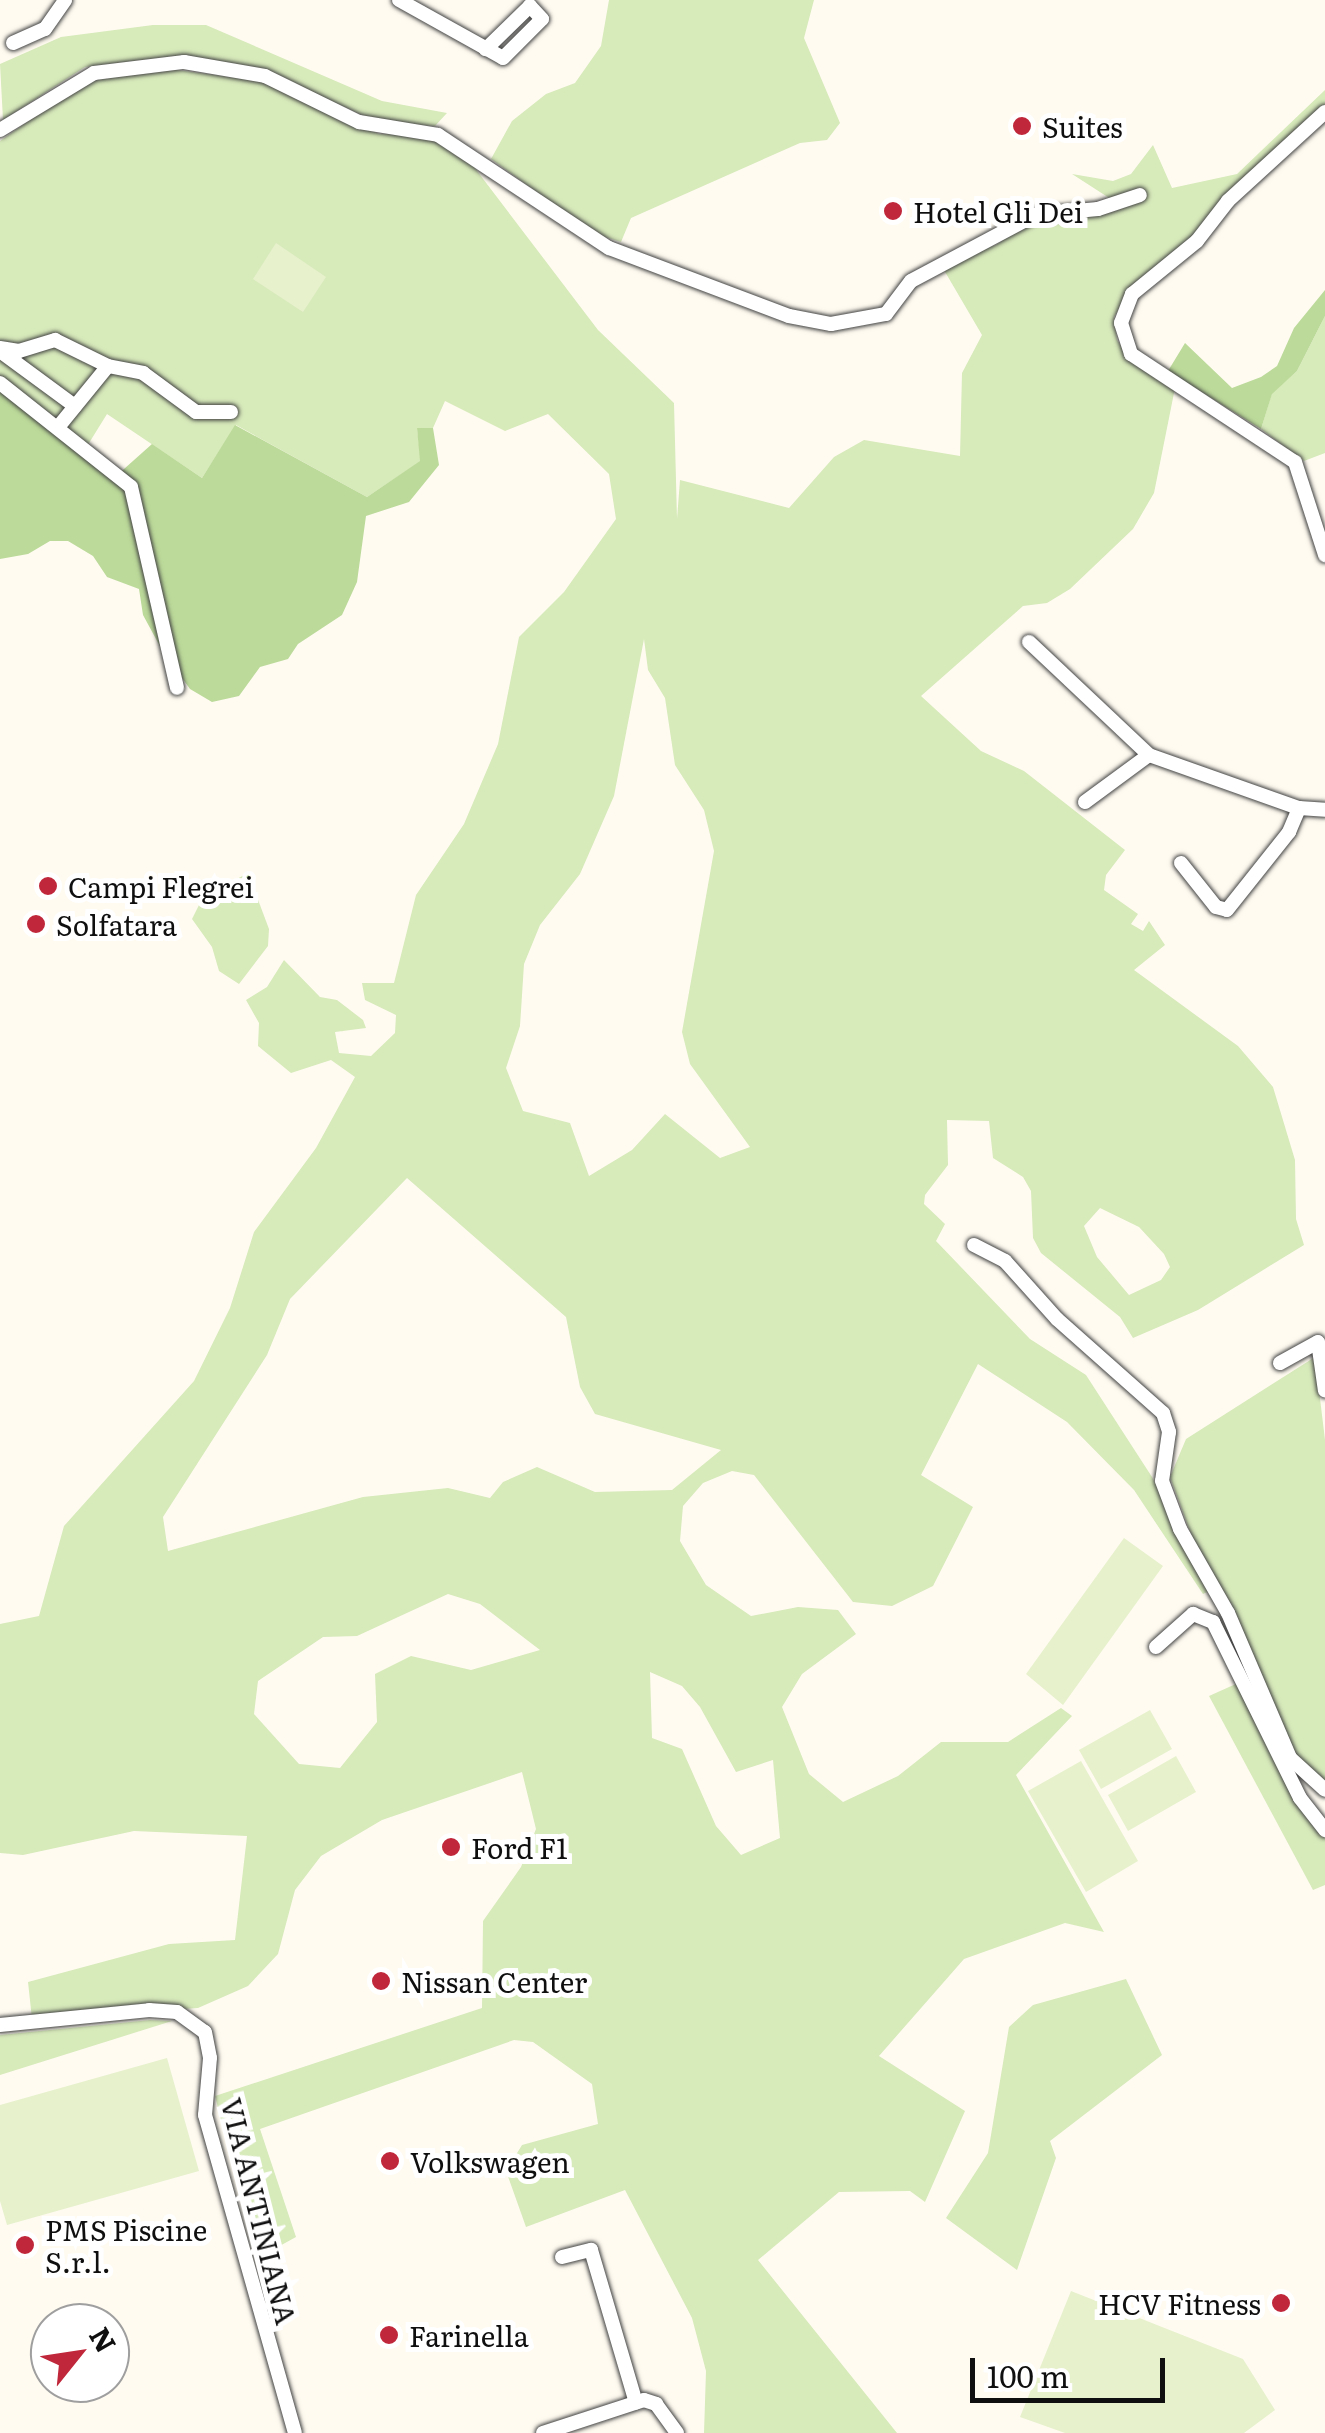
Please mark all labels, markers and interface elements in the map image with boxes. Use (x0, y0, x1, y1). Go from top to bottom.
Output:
place label: Suites (1042, 109, 1123, 143)
marker: Suites (1011, 115, 1033, 137)
place label: Hotel Gli Dei (913, 194, 1083, 228)
marker: Hotel Gli Dei (882, 200, 904, 222)
place label: Campi Flegrei (68, 869, 254, 903)
marker: Campi Flegrei (37, 875, 59, 897)
place label: Solfatara (56, 907, 177, 941)
marker: Solfatara (25, 913, 47, 935)
place label: Ford F1 (471, 1830, 568, 1864)
marker: Ford F1 (440, 1836, 462, 1858)
place label: Nissan Center (401, 1964, 587, 1998)
marker: Nissan Center (370, 1970, 392, 1992)
street label: VIA ANTINIANA (216, 2094, 304, 2328)
place label: Volkswagen (410, 2144, 570, 2178)
marker: Volkswagen (379, 2150, 401, 2172)
place label: PMS Piscine S.r.l. (45, 2212, 207, 2278)
marker: PMS Piscine S.r.l. (14, 2234, 36, 2256)
place label: HCV Fitness (1098, 2286, 1261, 2320)
marker: HCV Fitness (1270, 2292, 1292, 2314)
north arrow (30, 2303, 130, 2403)
text: N (80, 2318, 128, 2360)
place label: Farinella (409, 2318, 529, 2352)
marker: Farinella (378, 2324, 400, 2346)
scale bar (975, 2338, 1170, 2400)
text: 100 m (987, 2353, 1069, 2397)

